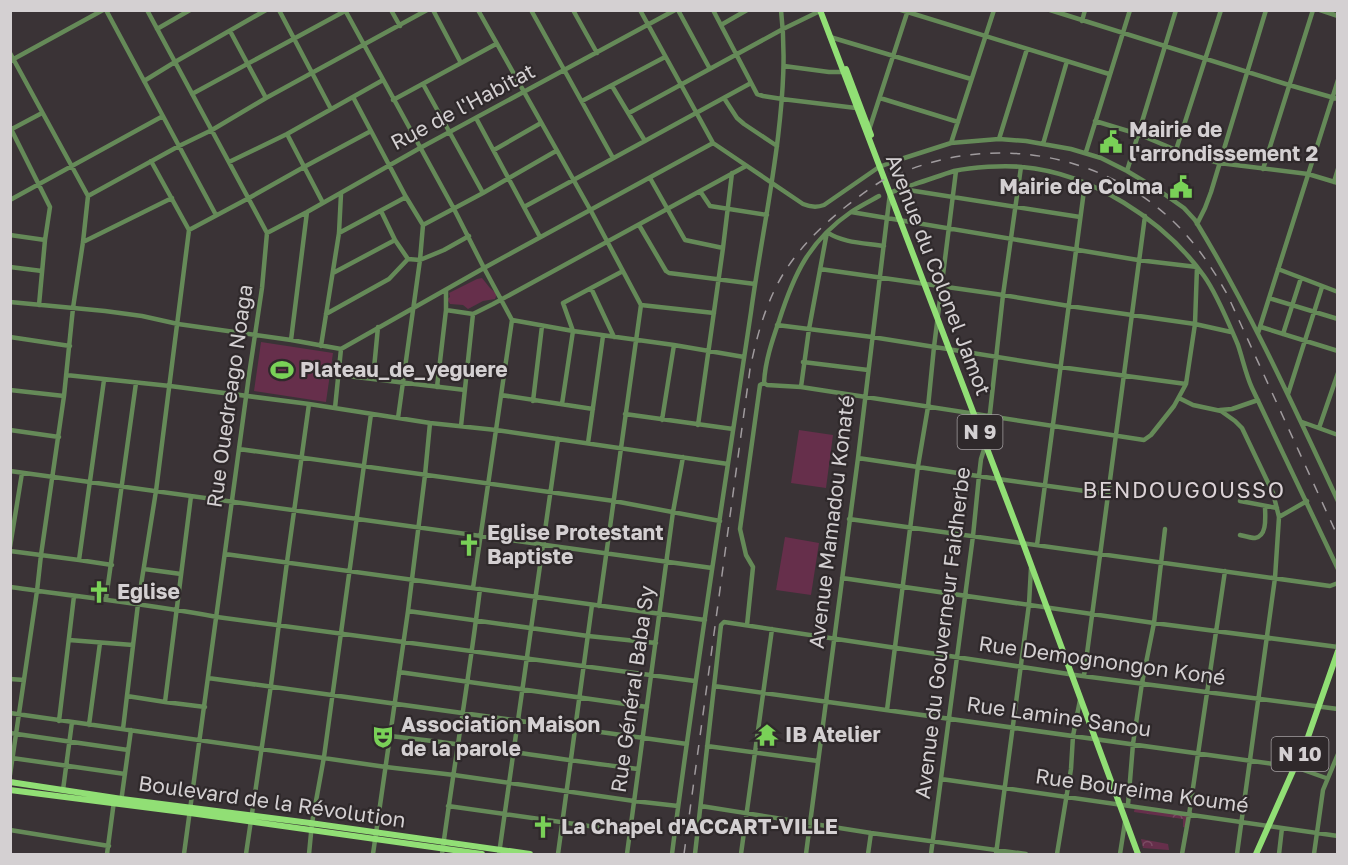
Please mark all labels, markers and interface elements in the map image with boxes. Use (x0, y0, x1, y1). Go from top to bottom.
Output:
street label: Rue de l'Habitat (386, 57, 539, 155)
place label: Mairie de l'arrondissement 2 (1129, 116, 1319, 166)
public building icon: Mairie de l'arrondissement 2 (1098, 129, 1124, 155)
street label: Avenue du Colonel Jamot (881, 150, 997, 399)
place label: Mairie de Colma (999, 173, 1163, 199)
public building icon: Mairie de Colma (1168, 174, 1194, 200)
street label: Rue Ouedreago Noaga (200, 282, 258, 509)
place label: Plateau_de_yeguere (300, 356, 508, 382)
sports icon: Plateau_de_yeguere (269, 357, 295, 383)
street label: Avenue Mamadou Konaté (803, 394, 859, 650)
road number: N 9 (958, 415, 1002, 449)
street label: Avenue du Gouverneur Faidherbe (909, 465, 975, 800)
district label: BENDOUGOUSSO (1083, 476, 1285, 503)
place label: Eglise Protestant Baptiste (487, 519, 664, 569)
church icon: Eglise Protestant Baptiste (456, 532, 482, 558)
place label: Eglise (117, 578, 180, 604)
church icon: Eglise (86, 579, 112, 605)
street label: Rue Général Baba Sy (605, 583, 659, 794)
street label: Rue Demognongon Koné (977, 630, 1227, 690)
street label: Rue Lamine Sanou (965, 690, 1153, 742)
place label: Association Maison de la parole (401, 711, 600, 761)
place label: IB Atelier (785, 721, 881, 747)
temple icon: IB Atelier (754, 722, 780, 748)
theatre icon: Association Maison de la parole (370, 724, 396, 750)
road number: N 10 (1272, 737, 1328, 771)
street label: Rue Boureima Koumé (1034, 762, 1250, 818)
street label: Boulevard de la Révolution (137, 769, 407, 833)
place label: La Chapel d'ACCART-VILLE (561, 813, 838, 839)
church icon: La Chapel d'ACCART-VILLE (530, 814, 556, 840)

